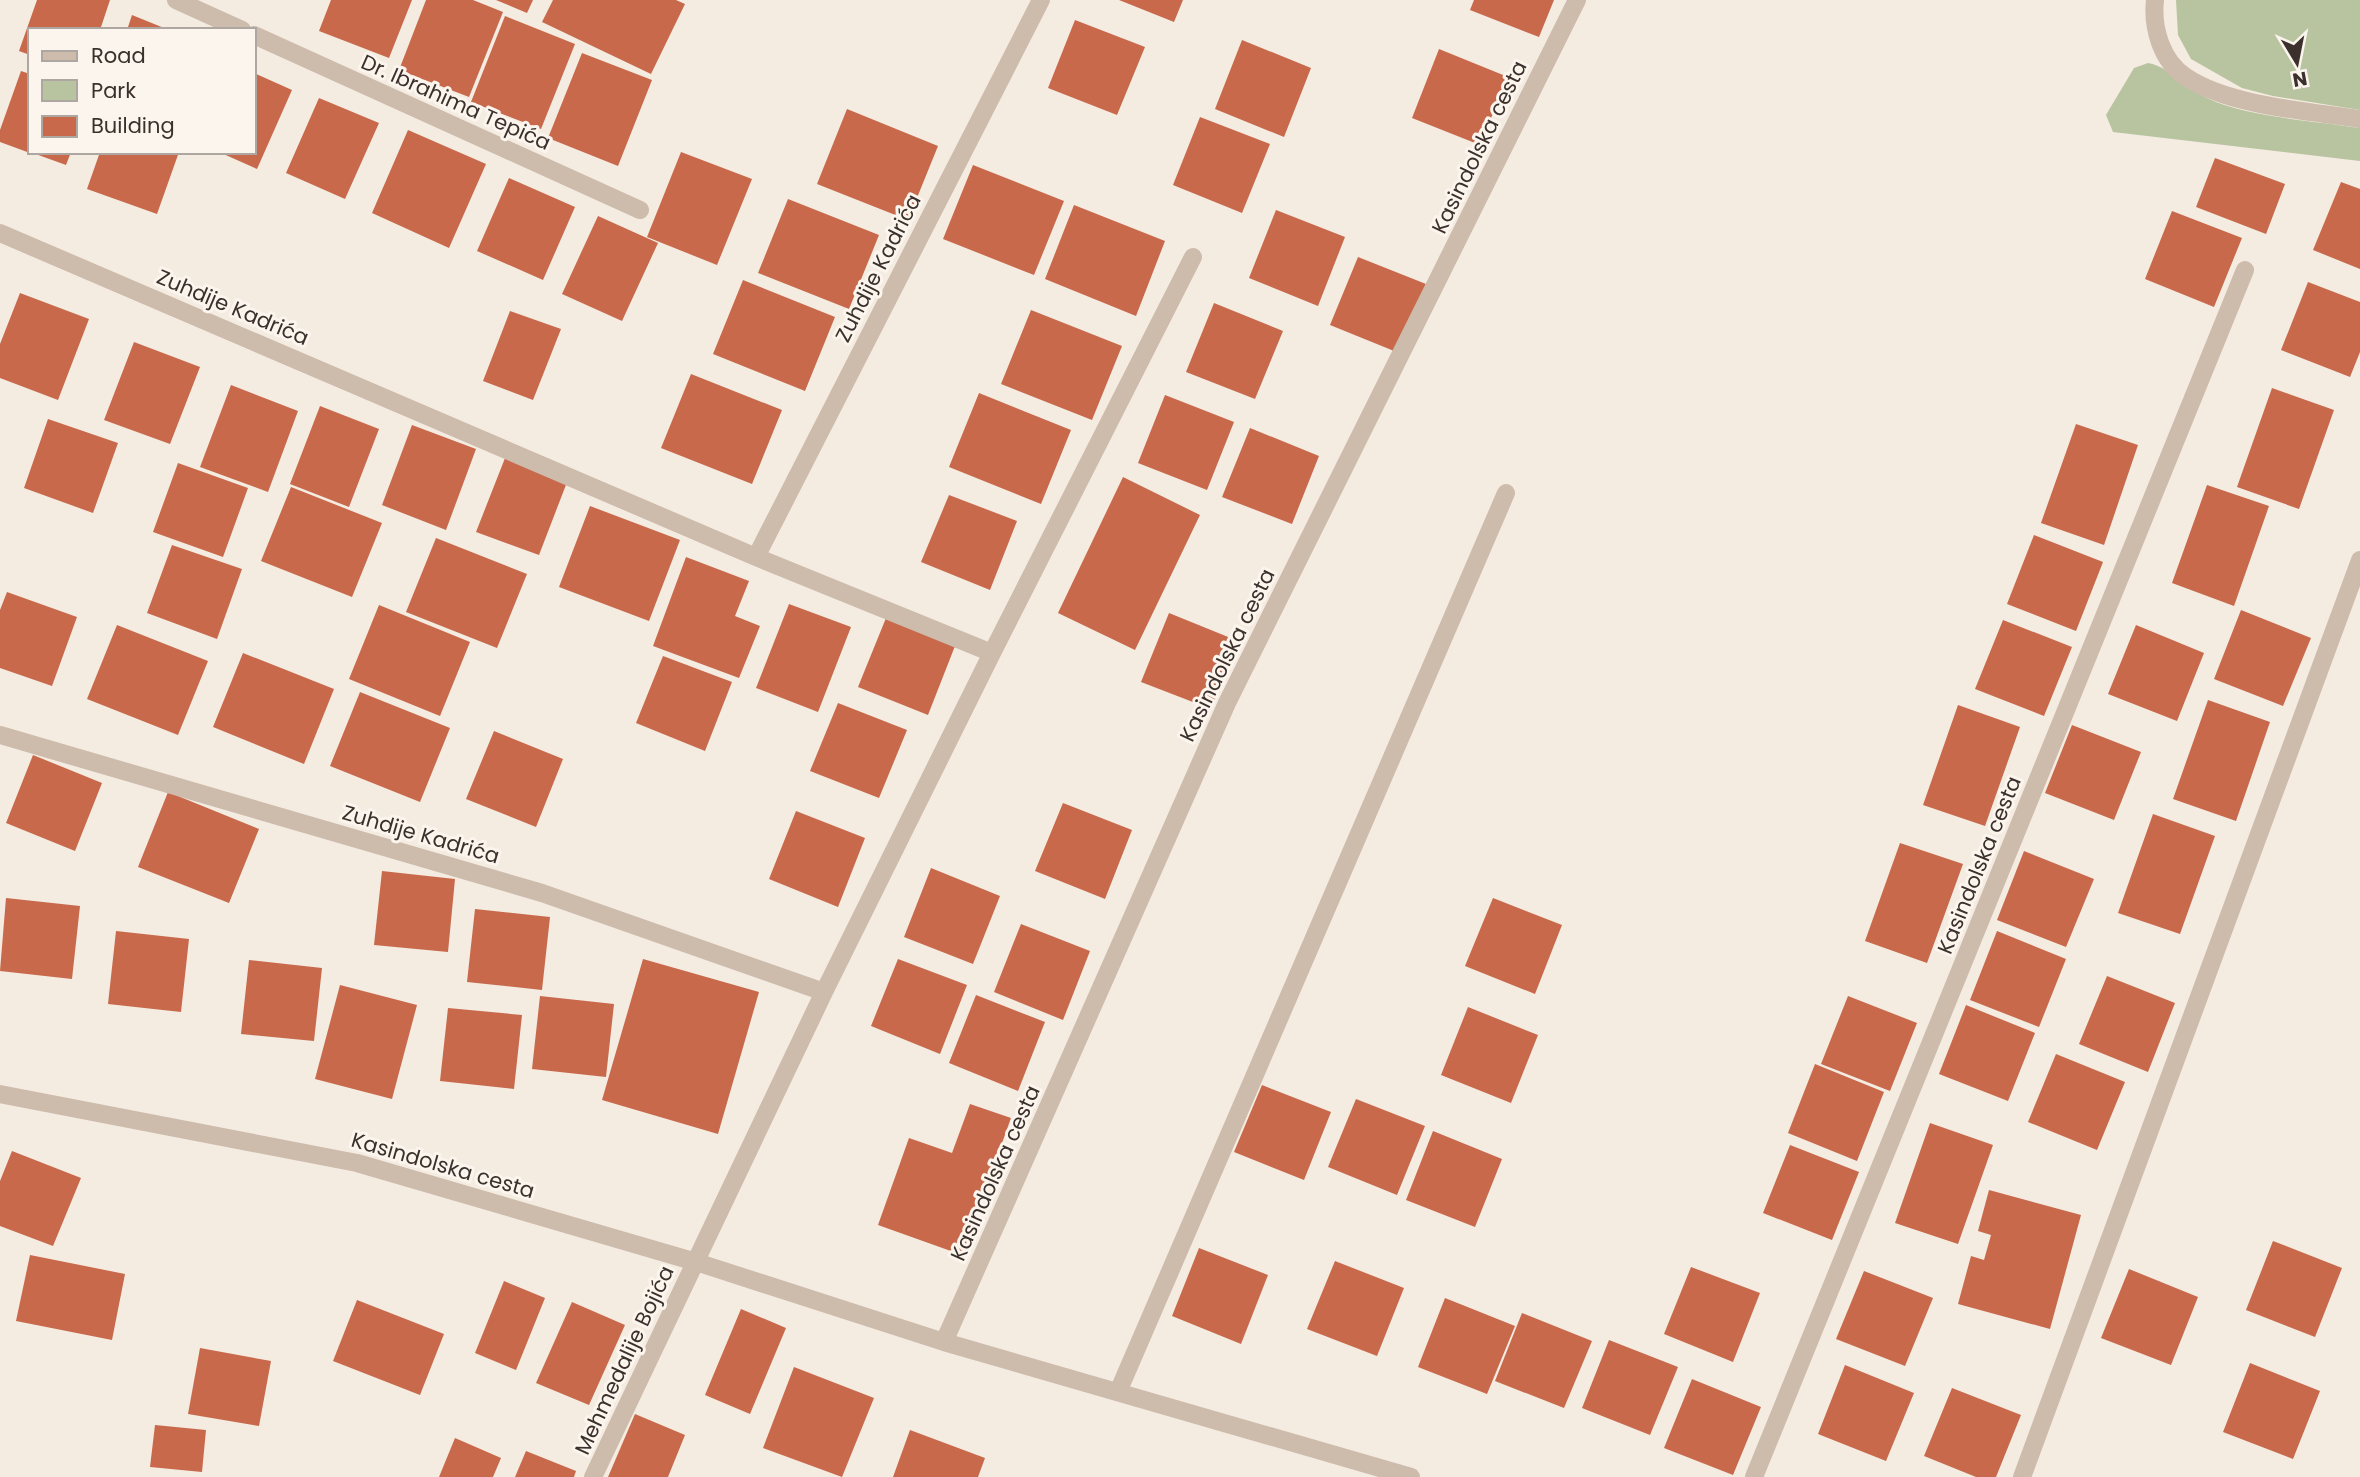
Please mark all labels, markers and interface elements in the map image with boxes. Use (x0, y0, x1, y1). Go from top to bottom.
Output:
legend (28, 28, 256, 154)
north arrow (2262, 28, 2332, 98)
text: Road (91, 41, 146, 70)
street label: Dr. Ibrahima Tepića (357, 47, 555, 157)
street label: Kasindolska cesta (1424, 56, 1534, 238)
text: N (2290, 65, 2309, 94)
text: Park (91, 76, 136, 105)
text: Building (91, 111, 175, 140)
street label: Zuhdije Kadrića (828, 189, 928, 347)
street label: Zuhdije Kadrića (153, 262, 313, 352)
street label: Kasindolska cesta (1172, 564, 1282, 746)
street label: Kasindolska cesta (1930, 772, 2028, 958)
street label: Zuhdije Kadrića (339, 798, 503, 870)
street label: Kasindolska cesta (943, 1081, 1047, 1265)
street label: Kasindolska cesta (348, 1125, 538, 1205)
street label: Mehmedalije Bojića (567, 1261, 681, 1459)

